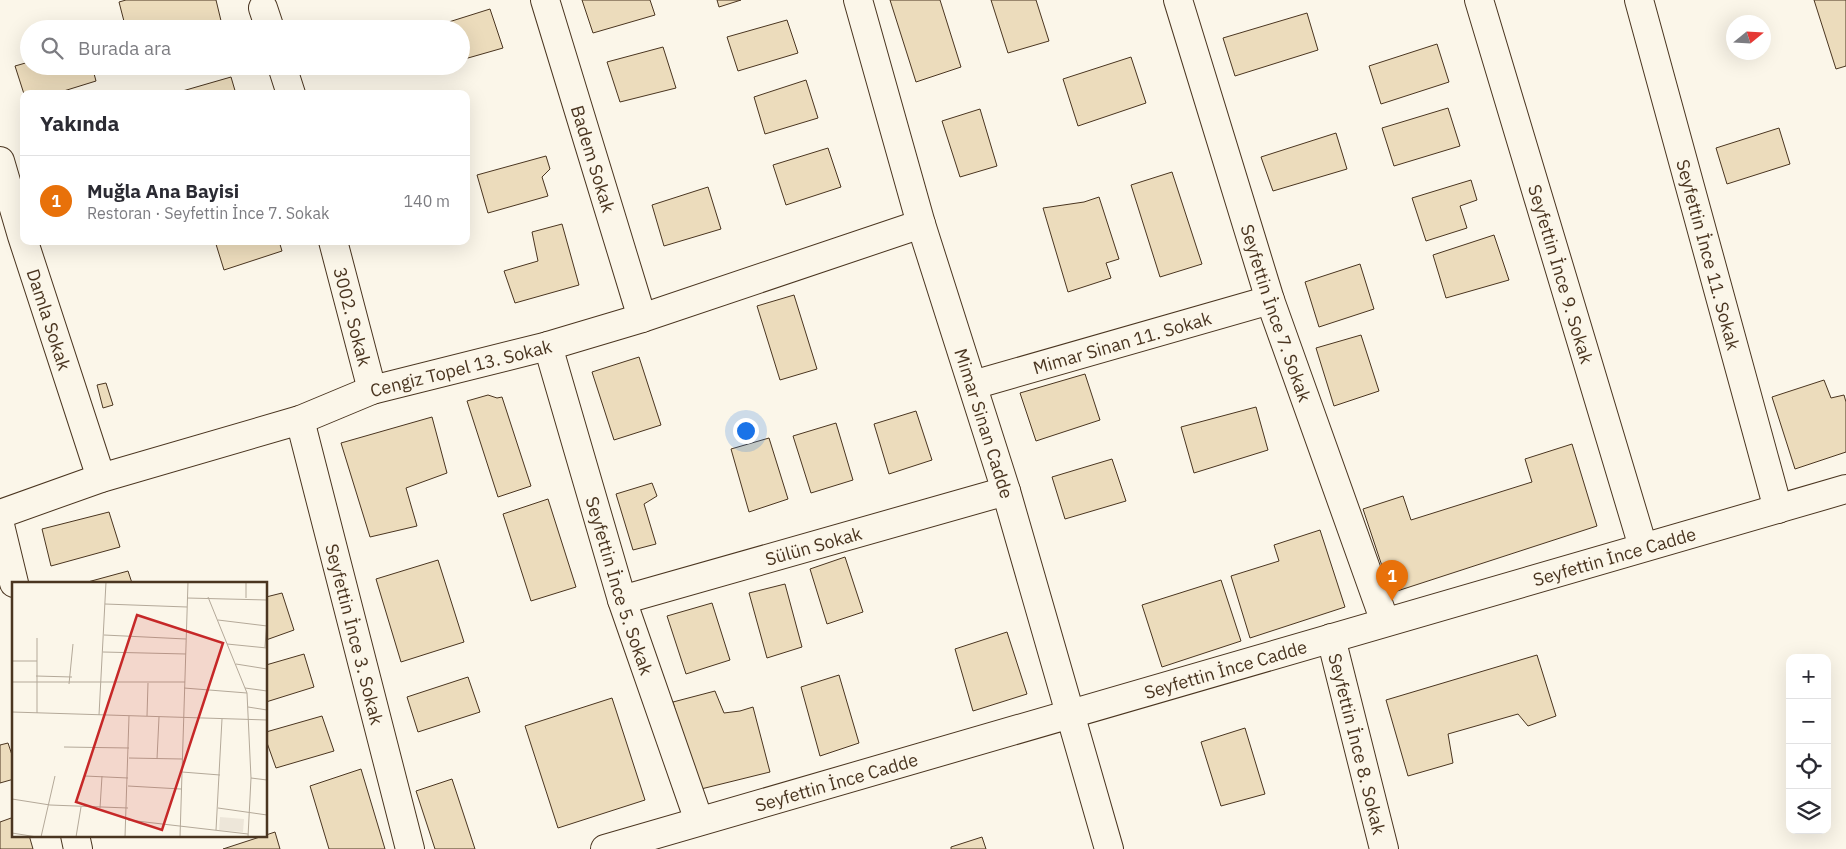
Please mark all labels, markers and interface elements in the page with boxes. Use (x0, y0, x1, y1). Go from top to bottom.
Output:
north arrow (1726, 15, 1771, 60)
search box (20, 20, 470, 75)
icon: search (38, 34, 66, 62)
text: Burada ara (78, 36, 171, 60)
street label: Badem Sokak (566, 102, 621, 216)
text: Yakında (40, 109, 120, 137)
street label: Seyfettin İnce 11. Sokak (1672, 157, 1746, 353)
text: Muğla Ana Bayisi (87, 179, 239, 203)
street label: Seyfettin İnce 9. Sokak (1523, 182, 1599, 367)
text: 1 (51, 191, 61, 211)
text: 140 m (403, 191, 450, 211)
text: Restoran · Seyfettin İnce 7. Sokak (87, 203, 329, 223)
street label: Seyfettin İnce 7. Sokak (1236, 221, 1317, 405)
street label: 3002. Sokak (329, 264, 377, 369)
street label: Damla Sokak (22, 266, 77, 374)
street label: Mimar Sinan 11. Sokak (1030, 306, 1214, 379)
street label: Cengiz Topel 13. Sokak (367, 334, 555, 402)
street label: Mimar Sinan Cadde (950, 346, 1019, 501)
your location (733, 418, 759, 444)
street label: Seyfettin İnce 5. Sokak (581, 494, 659, 678)
street label: Sülün Sokak (762, 521, 865, 570)
street label: Seyfettin İnce Cadde (1530, 522, 1699, 591)
street label: Seyfettin İnce 3. Sokak (321, 541, 389, 728)
pin: 1 (1376, 560, 1408, 601)
inset map (12, 582, 268, 836)
street label: Seyfettin İnce Cadde (1141, 634, 1310, 704)
street label: Seyfettin İnce 8. Sokak (1324, 651, 1391, 837)
map controls (1786, 654, 1831, 834)
button: + (1786, 654, 1831, 699)
button: − (1786, 699, 1831, 744)
button: locate (1786, 744, 1831, 789)
street label: Seyfettin İnce Cadde (752, 747, 921, 816)
button: layers (1786, 789, 1831, 834)

